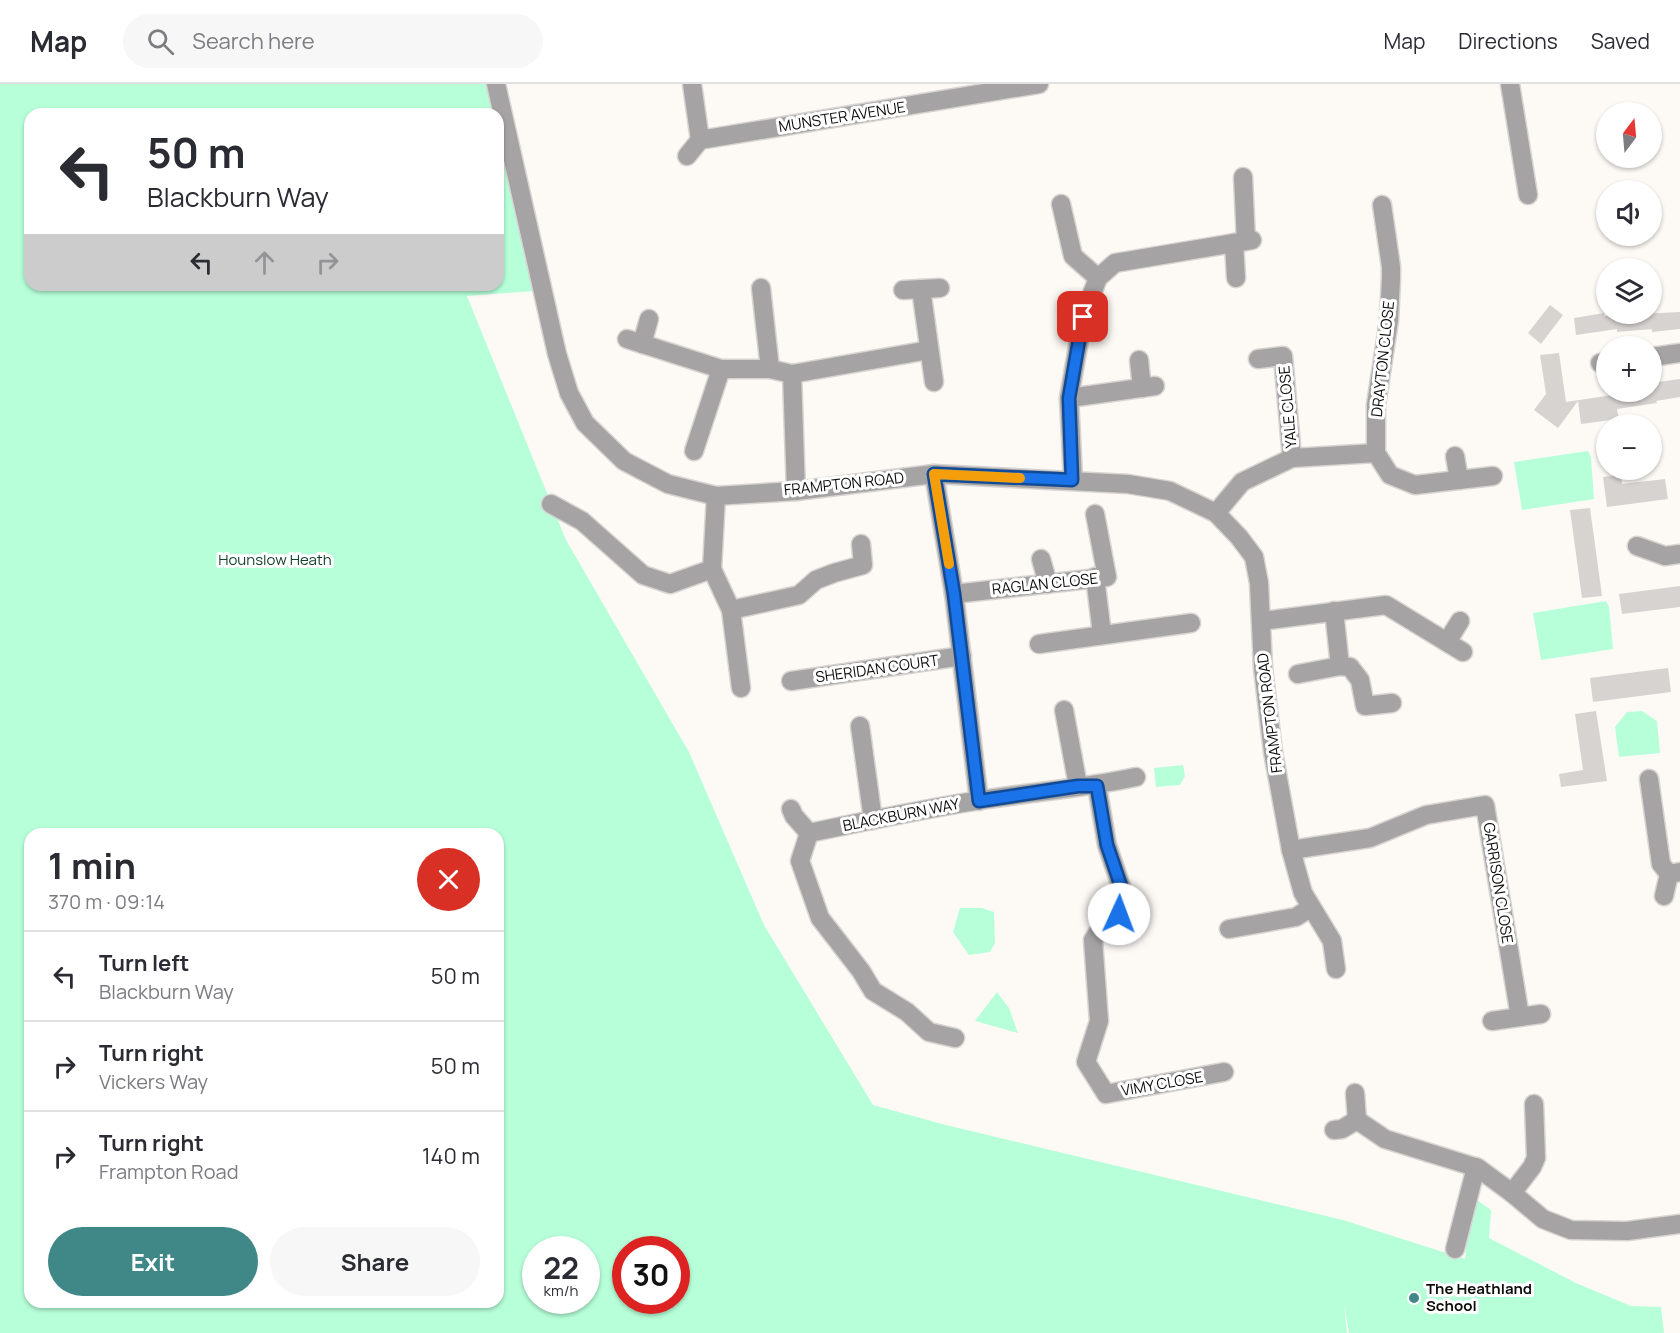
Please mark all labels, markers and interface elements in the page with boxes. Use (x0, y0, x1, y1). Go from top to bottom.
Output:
search box (123, 14, 543, 68)
text: Map (30, 22, 87, 60)
icon: search (144, 25, 177, 58)
text: Search here (192, 26, 315, 56)
text: Map (1384, 27, 1425, 55)
text: Directions (1458, 27, 1558, 55)
text: Saved (1591, 27, 1650, 55)
street label: MUNSTER AVENUE (777, 96, 907, 137)
north arrow (1596, 102, 1662, 168)
map controls (1596, 102, 1662, 480)
text: 50 m (147, 123, 245, 181)
icon: left (48, 132, 126, 210)
text: Blackburn Way (147, 178, 329, 215)
button: sound (1596, 180, 1662, 246)
icon: left (185, 246, 218, 279)
icon: ahead (248, 246, 281, 279)
icon: right (311, 246, 344, 279)
button: layers (1596, 258, 1662, 324)
pin (1057, 291, 1108, 342)
icon: arrive (1066, 300, 1099, 333)
street label: DRAYTON CLOSE (1366, 300, 1399, 418)
button: + (1596, 336, 1662, 402)
street label: YALE CLOSE (1273, 365, 1302, 449)
button: − (1596, 414, 1662, 480)
street label: FRAMPTON ROAD (783, 467, 905, 500)
park label: Hounslow Heath (218, 549, 332, 570)
street label: RAGLAN CLOSE (991, 567, 1099, 600)
street label: SHERIDAN COURT (814, 649, 940, 688)
street label: FRAMPTON ROAD (1252, 652, 1287, 774)
street label: BLACKBURN WAY (841, 793, 961, 836)
street label: GARRISON CLOSE (1479, 821, 1518, 945)
text: 1 min (48, 841, 136, 890)
button: close (417, 848, 480, 911)
position arrow (1087, 882, 1151, 946)
text: 370 m · 09:14 (48, 888, 165, 915)
text: Turn left (99, 948, 189, 978)
icon: left (48, 960, 81, 993)
text: 50 m (431, 961, 480, 991)
text: Blackburn Way (99, 978, 234, 1005)
text: Turn right (99, 1038, 204, 1068)
icon: right (48, 1050, 81, 1083)
text: 50 m (431, 1051, 480, 1081)
street label: VIMY CLOSE (1119, 1066, 1204, 1101)
text: Vickers Way (99, 1068, 208, 1095)
text: Turn right (99, 1128, 204, 1158)
icon: right (48, 1140, 81, 1173)
text: 140 m (422, 1141, 480, 1171)
text: Frampton Road (99, 1158, 239, 1185)
button: Exit (48, 1227, 258, 1296)
button: Share (270, 1227, 480, 1296)
speed limit sign: 30 (612, 1236, 690, 1314)
text: 22 (543, 1247, 579, 1288)
place label: The Heathland School (1426, 1278, 1532, 1316)
text: km/h (544, 1280, 578, 1301)
marker: The Heathland School (1407, 1291, 1421, 1305)

